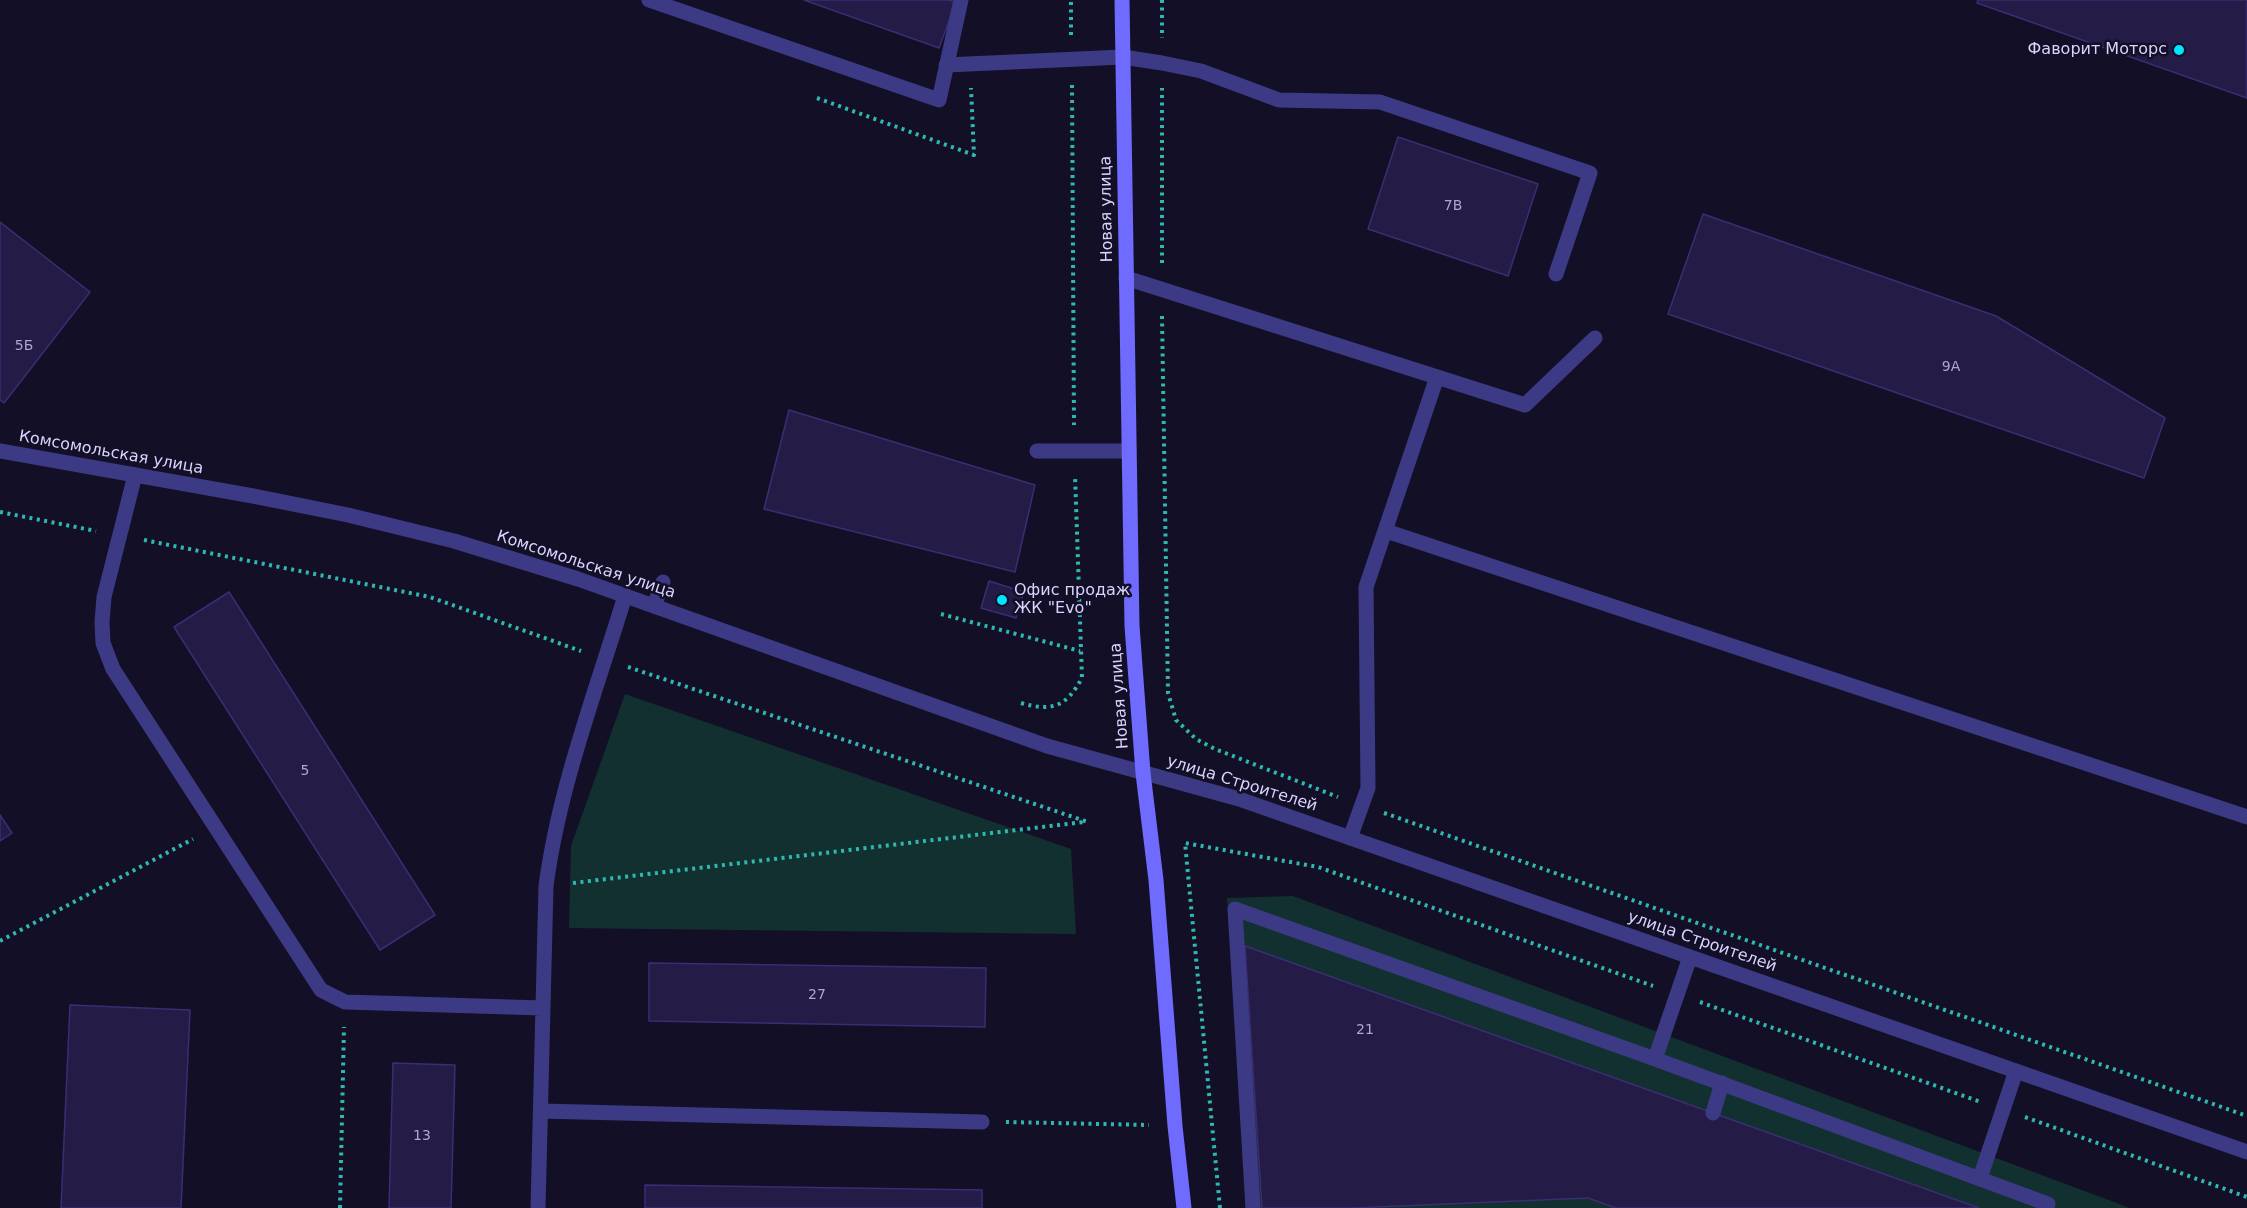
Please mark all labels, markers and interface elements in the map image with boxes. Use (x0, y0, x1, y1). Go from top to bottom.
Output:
place label: Фаворит Моторс (2028, 40, 2167, 60)
marker: Фаворит Моторс (2172, 43, 2186, 57)
street label: Новая улица (1096, 156, 1118, 262)
house number: 7В (1444, 198, 1462, 214)
house number: 5Б (15, 338, 33, 354)
house number: 9А (1942, 359, 1960, 375)
street label: Комсомольская улица (17, 427, 205, 479)
street label: Комсомольская улица (494, 527, 678, 603)
place label: Офис продаж ЖК "Evo" (1014, 581, 1130, 619)
marker: Офис продаж ЖК "Evo" (995, 593, 1009, 607)
street label: Новая улица (1107, 642, 1133, 750)
street label: улица Строителей (1164, 752, 1320, 816)
house number: 5 (301, 763, 309, 779)
street label: улица Строителей (1625, 907, 1779, 977)
house number: 27 (808, 987, 826, 1003)
house number: 21 (1356, 1022, 1374, 1038)
house number: 13 (413, 1128, 431, 1144)

